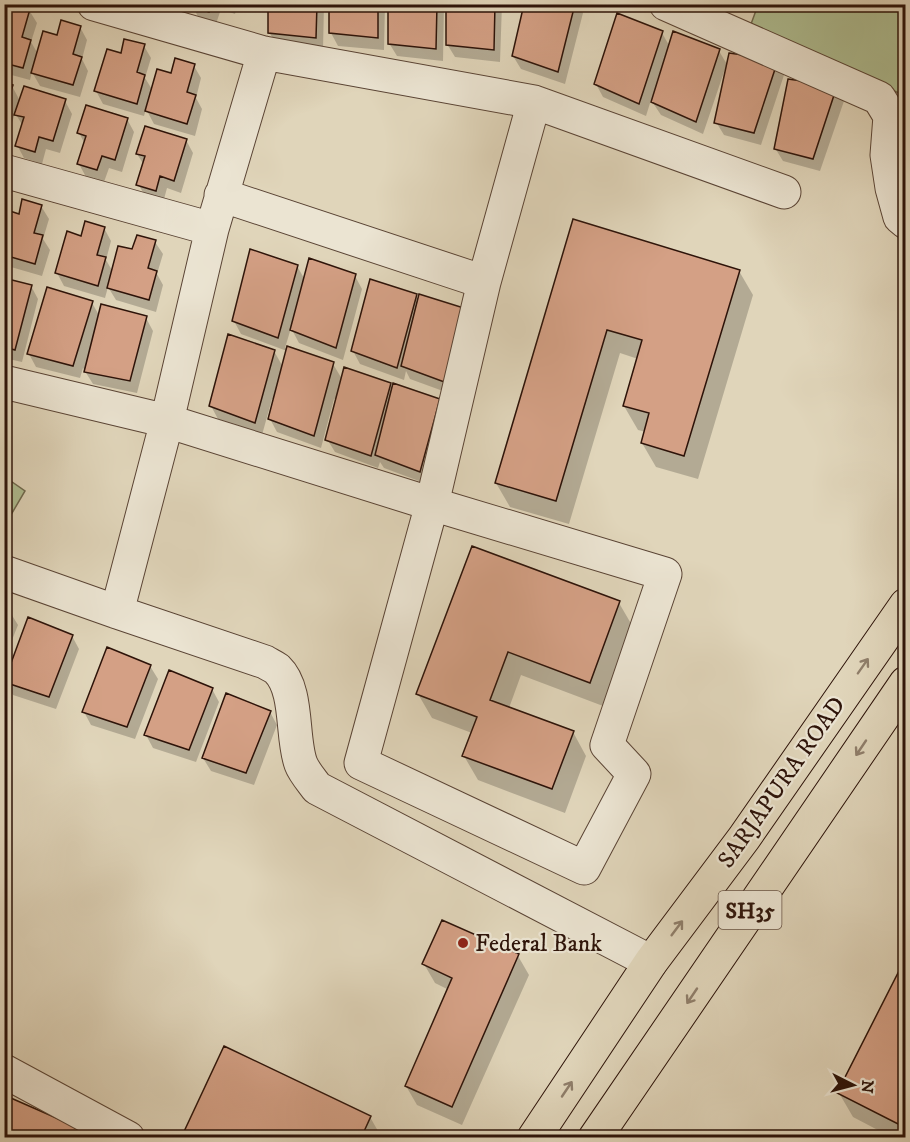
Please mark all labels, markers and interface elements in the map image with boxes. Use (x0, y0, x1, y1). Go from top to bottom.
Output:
one-way arrow (857, 659, 869, 675)
street label: SARJAPURA ROAD (711, 691, 852, 874)
one-way arrow (855, 740, 867, 756)
road number: SH35 (718, 891, 782, 929)
one-way arrow (670, 920, 683, 936)
place label: Federal Bank (475, 929, 602, 959)
marker: Federal Bank (456, 936, 470, 950)
one-way arrow (685, 988, 698, 1005)
north arrow (823, 1055, 883, 1115)
text: N (856, 1079, 878, 1094)
one-way arrow (561, 1081, 573, 1098)

